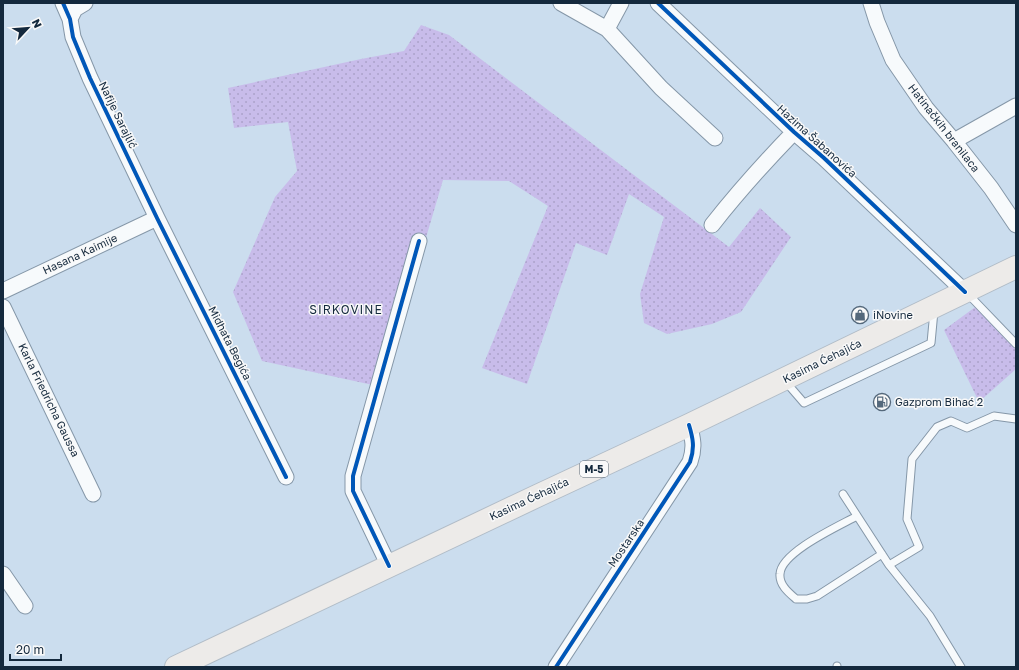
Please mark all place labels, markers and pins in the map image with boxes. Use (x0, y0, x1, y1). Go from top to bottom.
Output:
shop icon: iNovine (850, 305, 870, 325)
place label: iNovine (873, 308, 913, 321)
fuel station icon: Gazprom Bihać 2 (872, 392, 892, 412)
place label: Gazprom Bihać 2 (895, 395, 983, 408)

